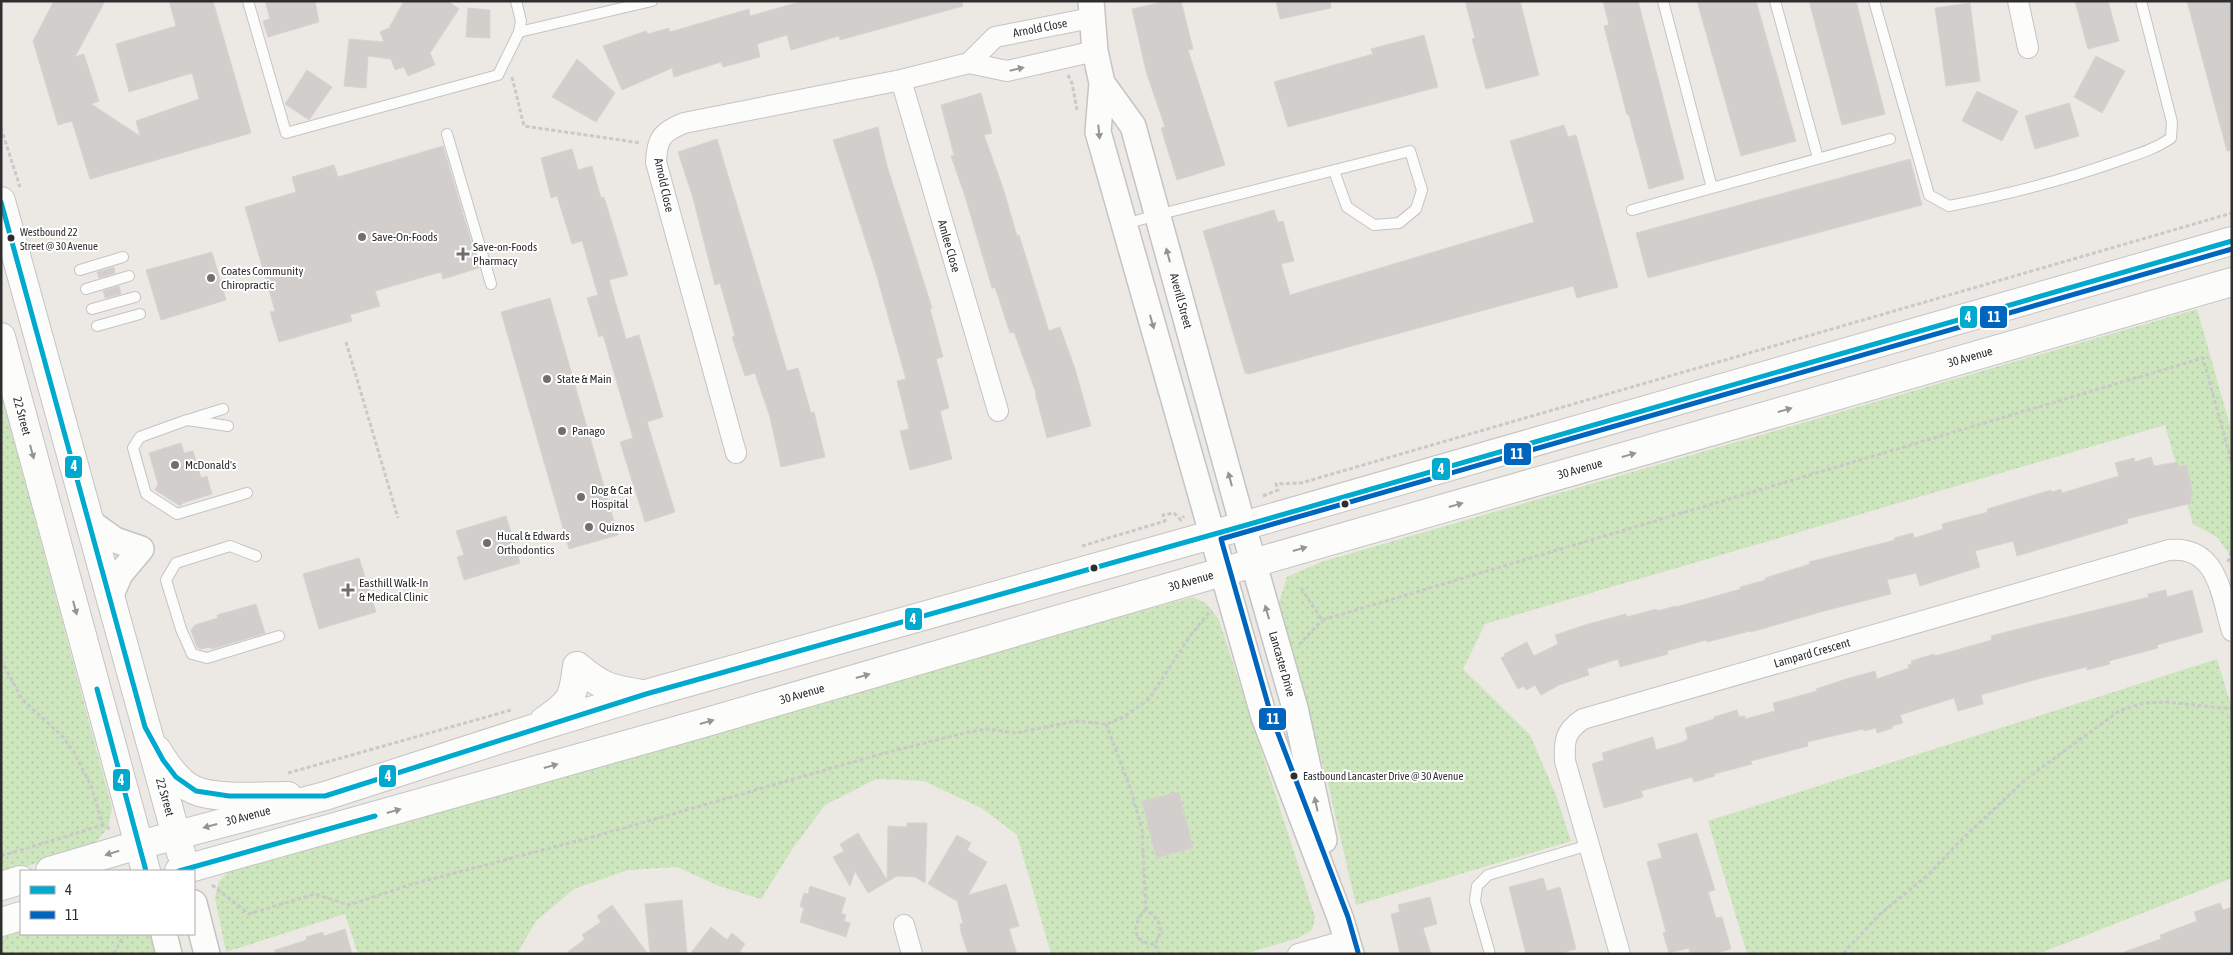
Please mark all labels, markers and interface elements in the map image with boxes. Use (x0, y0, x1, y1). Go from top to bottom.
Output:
street label: Arnold Close (1012, 16, 1068, 40)
one-way arrow (1009, 65, 1024, 73)
one-way arrow (1096, 124, 1104, 140)
street label: Arnold Close (651, 157, 677, 213)
street label: Amlee Close (935, 218, 963, 274)
place label: Westbound 22 Street @ 30 Avenue (20, 226, 98, 252)
place label: Save-On-Foods (372, 230, 438, 244)
marker: Save-On-Foods (356, 231, 368, 243)
marker: Westbound 22 Street @ 30 Avenue (6, 233, 16, 243)
place label: Save-on-Foods Pharmacy (473, 240, 537, 268)
marker: Save-on-Foods Pharmacy (457, 248, 469, 260)
one-way arrow (1164, 248, 1172, 263)
place label: Coates Community Chiropractic (221, 264, 303, 292)
marker: Coates Community Chiropractic (205, 272, 217, 284)
street label: Averill Street (1167, 272, 1195, 331)
line badge: 4 (1959, 305, 1978, 329)
line badge: 11 (1979, 305, 2008, 329)
text: 4 (1964, 309, 1972, 325)
text: 11 (1987, 309, 2001, 325)
one-way arrow (1148, 314, 1156, 329)
street label: 30 Avenue (1946, 344, 1994, 370)
place label: State & Main (557, 372, 612, 386)
marker: State & Main (541, 373, 553, 385)
street label: 22 Street (10, 395, 34, 437)
one-way arrow (1778, 406, 1793, 414)
place label: Panago (572, 424, 606, 438)
marker: Panago (556, 425, 568, 437)
line badge: 11 (1503, 442, 1532, 466)
one-way arrow (28, 444, 36, 459)
text: 11 (1510, 446, 1524, 462)
one-way arrow (1622, 450, 1637, 458)
line badge: 4 (64, 455, 83, 479)
street label: 30 Avenue (1556, 456, 1604, 482)
line badge: 4 (1431, 457, 1451, 481)
text: 4 (70, 458, 78, 474)
place label: McDonald's (185, 458, 236, 472)
marker: McDonald's (169, 459, 181, 471)
text: 4 (1437, 461, 1445, 477)
one-way arrow (1225, 472, 1233, 487)
place label: Dog & Cat Hospital (591, 483, 633, 511)
marker: Dog & Cat Hospital (575, 491, 587, 503)
unlabelled marker (1340, 499, 1350, 509)
one-way arrow (1449, 500, 1464, 508)
place label: Quiznos (599, 520, 635, 534)
marker: Quiznos (583, 521, 595, 533)
place label: Hucal & Edwards Orthodontics (497, 529, 569, 557)
marker: Hucal & Edwards Orthodontics (481, 537, 493, 549)
one-way arrow (1293, 545, 1308, 553)
unlabelled marker (1089, 563, 1099, 573)
street label: 30 Avenue (1167, 568, 1215, 594)
place label: Easthill Walk-In & Medical Clinic (359, 576, 429, 604)
marker: Easthill Walk-In & Medical Clinic (341, 583, 355, 597)
one-way arrow (71, 601, 79, 616)
one-way arrow (1263, 605, 1271, 620)
line badge: 4 (904, 607, 923, 631)
text: 4 (909, 611, 917, 627)
street label: Lancaster Drive (1266, 630, 1298, 698)
street label: Lampard Crescent (1772, 635, 1852, 671)
one-way arrow (856, 672, 871, 680)
street label: 30 Avenue (778, 681, 826, 707)
line badge: 11 (1258, 707, 1287, 731)
text: 11 (1266, 711, 1280, 727)
one-way arrow (700, 718, 715, 726)
one-way arrow (543, 762, 558, 770)
line badge: 4 (378, 764, 397, 788)
line badge: 4 (112, 768, 131, 792)
text: 4 (384, 768, 392, 784)
place label: Eastbound Lancaster Drive @ 30 Avenue (1303, 770, 1463, 782)
marker: Eastbound Lancaster Drive @ 30 Avenue (1289, 771, 1299, 781)
text: 4 (117, 772, 125, 788)
street label: 22 Street (153, 776, 177, 818)
one-way arrow (1312, 796, 1320, 811)
street label: 30 Avenue (224, 803, 272, 829)
one-way arrow (387, 806, 402, 814)
one-way arrow (202, 822, 218, 830)
one-way arrow (104, 849, 119, 857)
legend (20, 870, 195, 935)
text: 4 (65, 881, 72, 898)
text: 11 (65, 906, 79, 923)

